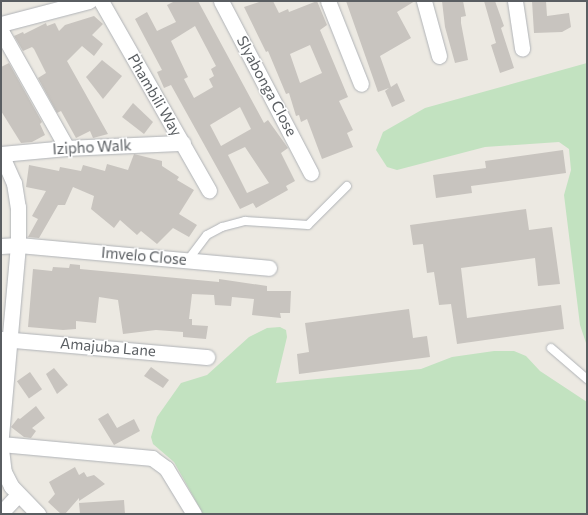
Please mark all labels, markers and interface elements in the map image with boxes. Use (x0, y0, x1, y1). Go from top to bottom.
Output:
street label: Slyabonga Close (233, 33, 301, 139)
street label: Phambili Way (124, 51, 186, 139)
street label: Izipho Walk (52, 136, 132, 158)
street label: Imvelo Close (101, 243, 187, 269)
street label: Amajuba Lane (59, 334, 157, 360)

